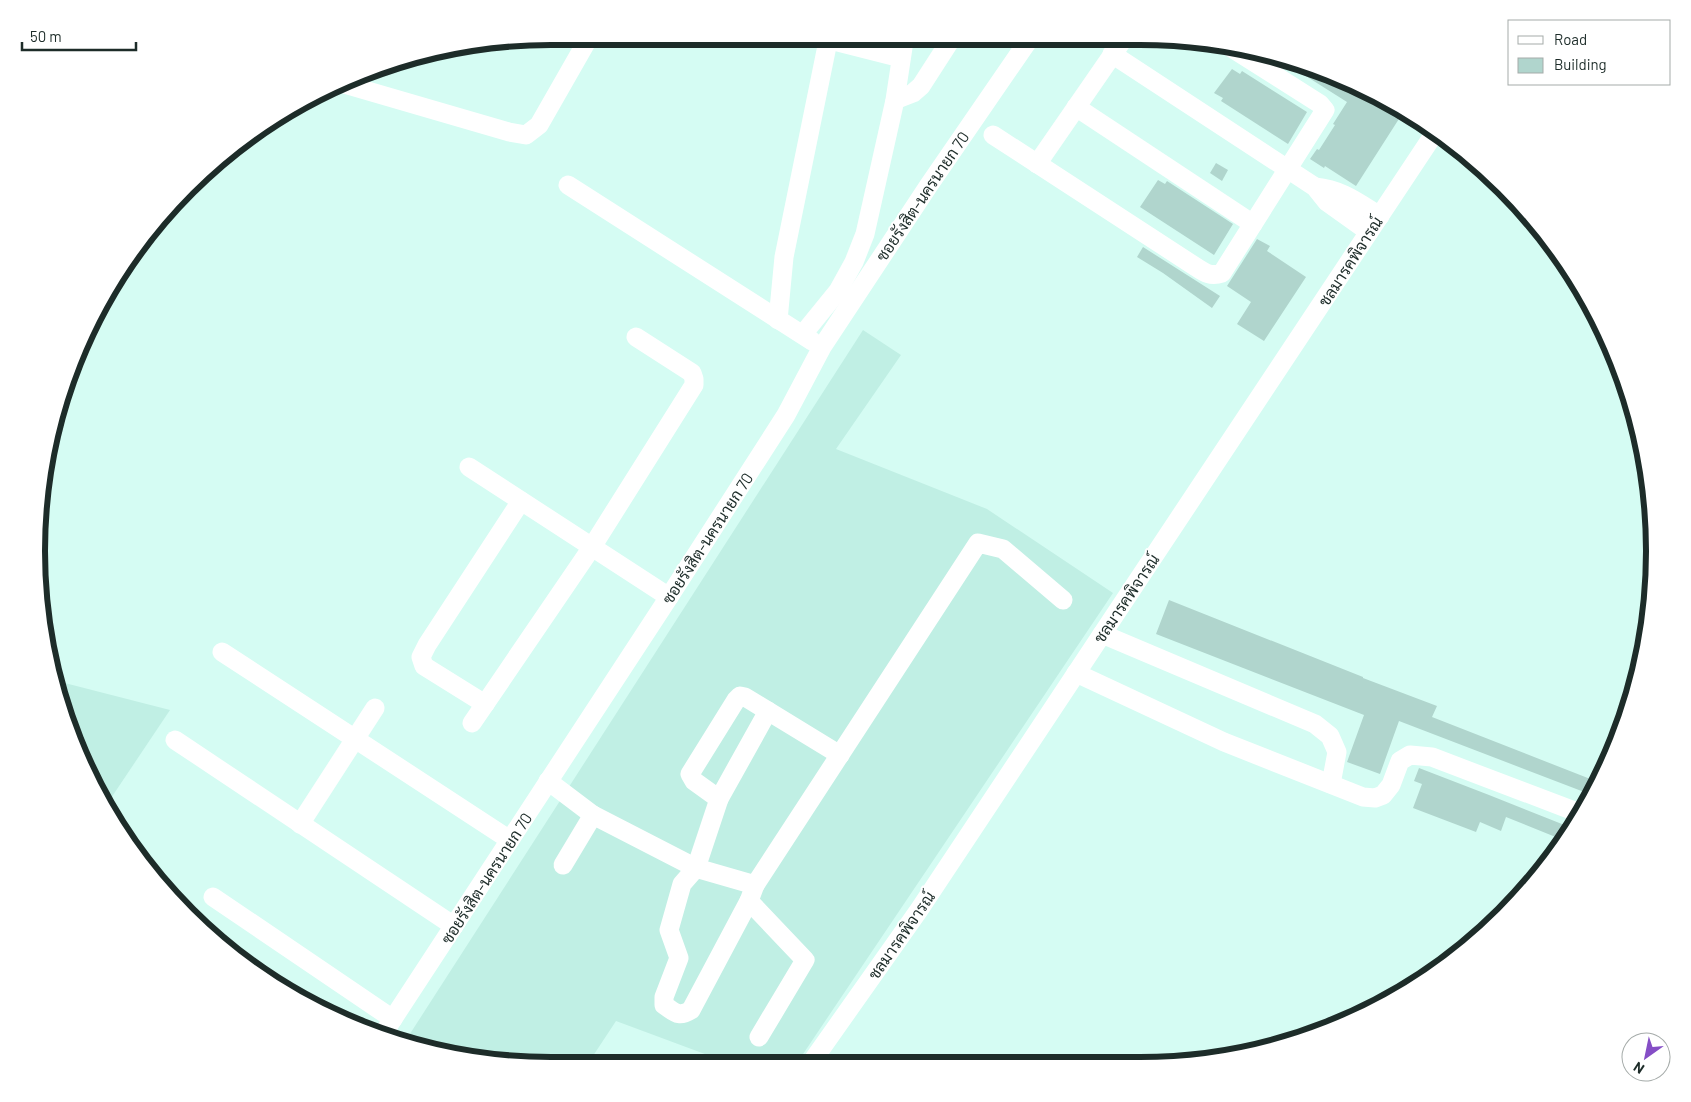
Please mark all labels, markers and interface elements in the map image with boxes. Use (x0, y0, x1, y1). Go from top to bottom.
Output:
scale bar (22, 20, 136, 52)
legend (1508, 20, 1671, 85)
text: 50 m (30, 27, 62, 45)
text: Road (1554, 30, 1587, 48)
text: Building (1554, 55, 1607, 73)
street label: ซอยรังสิต-นครนายก 70 (872, 128, 972, 264)
street label: ชลมารคพิจารณ์ (1312, 211, 1386, 309)
street label: ซอยรังสิต-นครนายก 70 (658, 469, 756, 607)
street label: ชลมารคพิจารณ์ (1088, 549, 1163, 646)
street label: ซอยรังสิต-นครนายก 70 (437, 809, 535, 947)
street label: ชลมารคพิจารณ์ (862, 886, 938, 983)
north arrow (1621, 1032, 1671, 1082)
text: N (1630, 1059, 1647, 1078)

